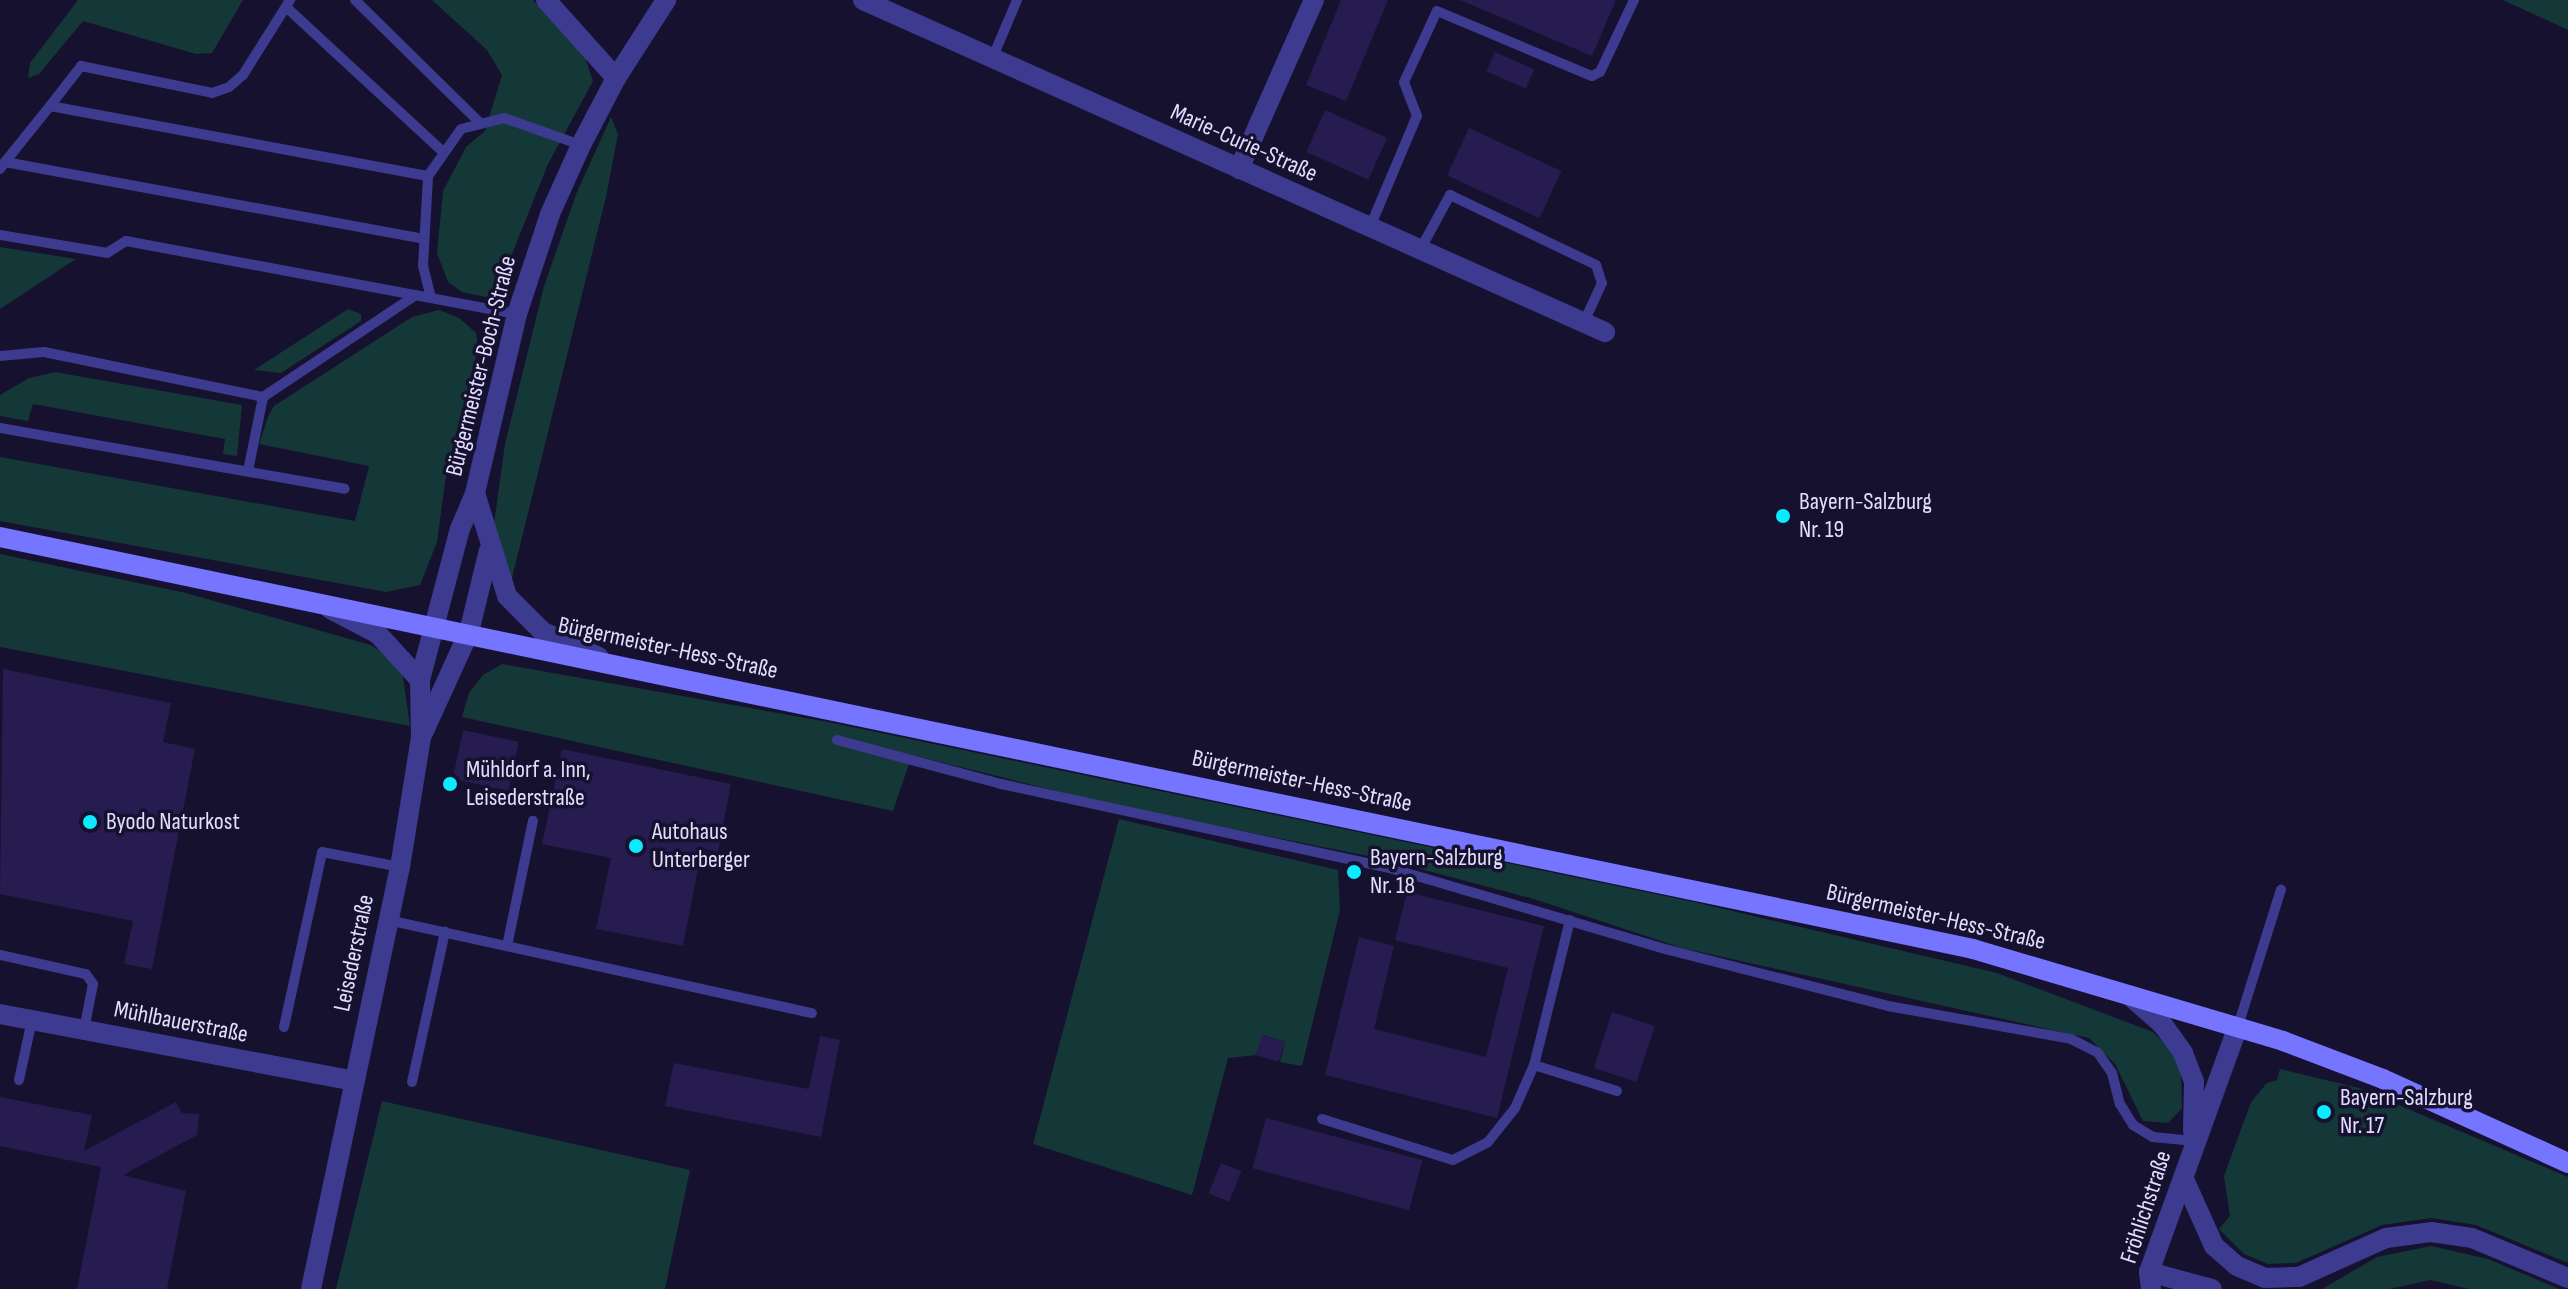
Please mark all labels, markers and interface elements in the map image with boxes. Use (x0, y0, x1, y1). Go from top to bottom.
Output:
street label: Marie-Curie-Straße (1166, 98, 1322, 188)
street label: Bürgermeister-Boch-Straße (440, 253, 522, 479)
place label: Bayern-Salzburg Nr. 19 (1799, 488, 1932, 544)
marker: Bayern-Salzburg Nr. 19 (1774, 507, 1792, 525)
street label: Bürgermeister-Hess-Straße (555, 611, 781, 685)
street label: Bürgermeister-Hess-Straße (1189, 744, 1415, 818)
place label: Mühldorf a. Inn, Leisederstraße (466, 756, 591, 812)
marker: Mühldorf a. Inn, Leisederstraße (441, 775, 459, 793)
place label: Byodo Naturkost (106, 808, 240, 836)
marker: Byodo Naturkost (81, 813, 99, 831)
place label: Autohaus Unterberger (652, 818, 750, 874)
marker: Autohaus Unterberger (627, 837, 645, 855)
place label: Bayern-Salzburg Nr. 18 (1370, 844, 1503, 900)
marker: Bayern-Salzburg Nr. 18 (1345, 863, 1363, 881)
street label: Bürgermeister-Hess-Straße (1824, 878, 2048, 956)
street label: Leisederstraße (328, 892, 380, 1014)
street label: Mühlbauerstraße (112, 995, 250, 1049)
place label: Bayern-Salzburg Nr. 17 (2340, 1084, 2473, 1140)
marker: Bayern-Salzburg Nr. 17 (2315, 1103, 2333, 1121)
street label: Fröhlichstraße (2114, 1147, 2178, 1267)

